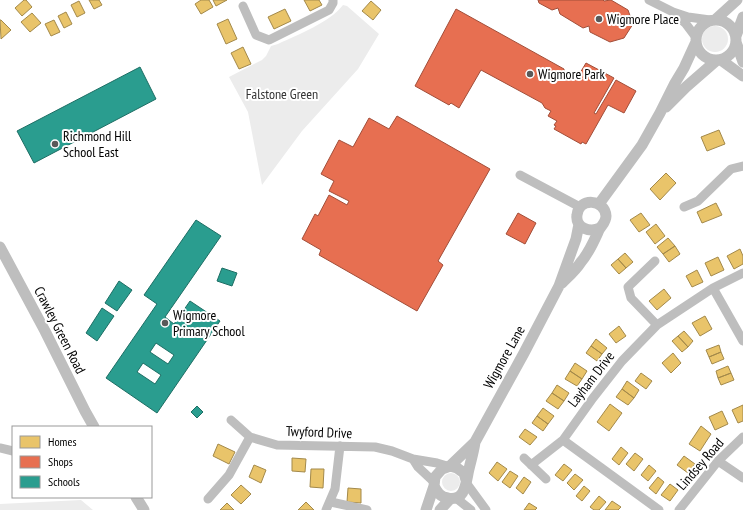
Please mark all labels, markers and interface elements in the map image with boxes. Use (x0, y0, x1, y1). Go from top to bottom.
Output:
place label: Wigmore Place (607, 10, 679, 28)
marker: Wigmore Place (594, 14, 604, 24)
place label: Wigmore Park (538, 65, 606, 83)
marker: Wigmore Park (525, 69, 535, 79)
park label: Falstone Green (246, 85, 318, 103)
place label: Richmond Hill School East (63, 127, 132, 161)
marker: Richmond Hill School East (50, 139, 60, 149)
street label: Crawley Green Road (30, 283, 90, 377)
place label: Wigmore Primary School (173, 306, 245, 340)
marker: Wigmore Primary School (160, 318, 170, 328)
street label: Wigmore Lane (479, 322, 529, 392)
street label: Layham Drive (564, 347, 618, 410)
street label: Twyford Drive (286, 422, 353, 442)
legend (12, 426, 152, 498)
text: Homes (48, 434, 76, 449)
street label: Lindsey Road (673, 434, 727, 494)
text: Shops (48, 454, 73, 469)
text: Schools (48, 474, 80, 489)

